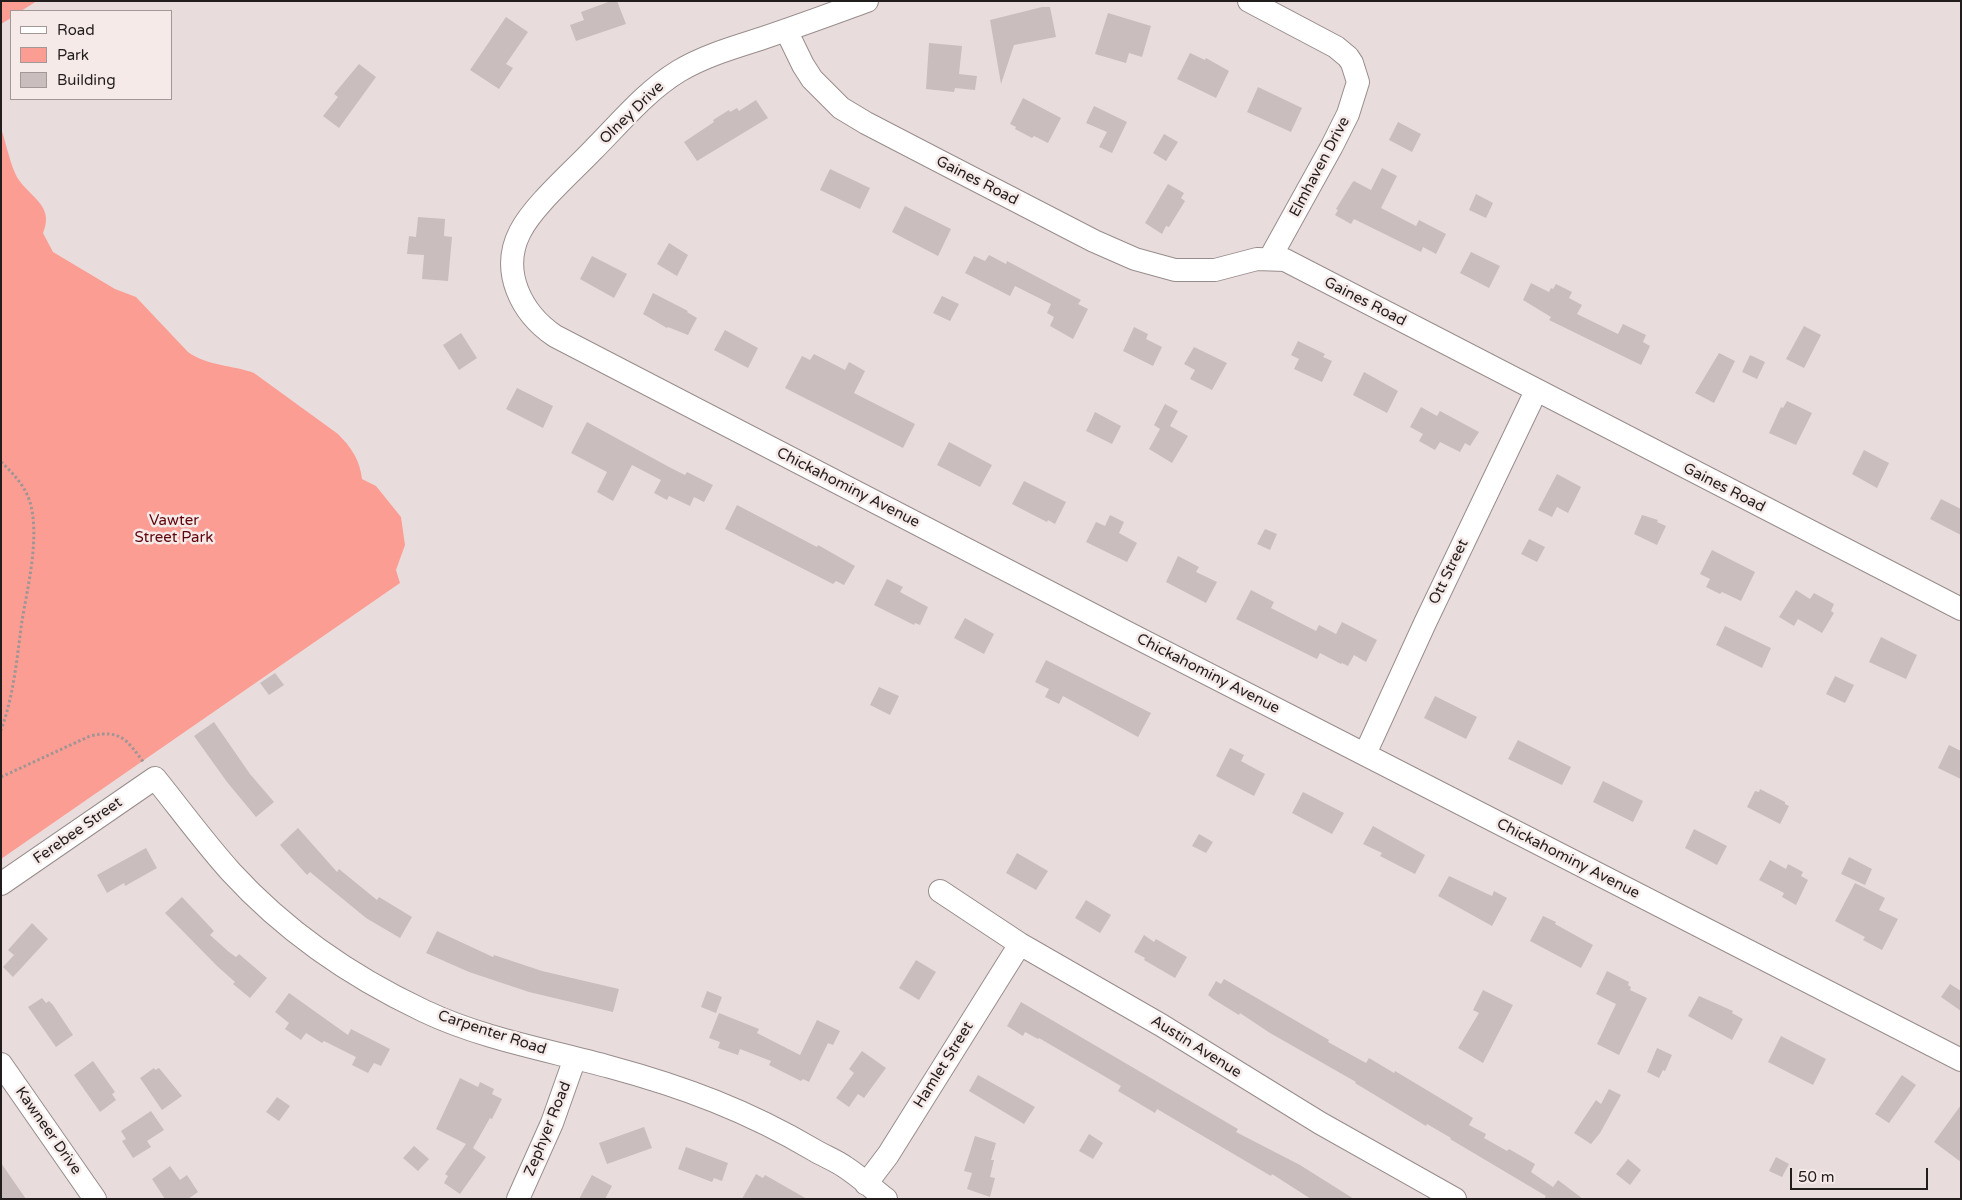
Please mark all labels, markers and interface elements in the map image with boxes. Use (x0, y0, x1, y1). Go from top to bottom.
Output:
legend (10, 10, 172, 100)
text: Road (57, 21, 95, 39)
text: Park (57, 46, 89, 64)
text: Building (57, 71, 116, 89)
street label: Olney Drive (596, 78, 668, 148)
street label: Elmhaven Drive (1286, 114, 1354, 220)
street label: Gaines Road (933, 153, 1021, 209)
street label: Gaines Road (1321, 274, 1409, 330)
street label: Chickahominy Avenue (773, 444, 923, 532)
street label: Gaines Road (1680, 460, 1768, 516)
park label: Vawter Street Park (135, 512, 213, 547)
street label: Ott Street (1425, 536, 1473, 608)
street label: Chickahominy Avenue (1133, 630, 1283, 718)
street label: Ferebee Street (30, 794, 126, 868)
street label: Chickahominy Avenue (1493, 815, 1643, 903)
street label: Carpenter Road (436, 1007, 548, 1059)
street label: Austin Avenue (1147, 1012, 1245, 1082)
street label: Hamlet Street (910, 1019, 978, 1111)
street label: Zephyer Road (521, 1079, 575, 1179)
street label: Kawneer Drive (11, 1084, 85, 1178)
scale bar (1792, 1158, 1930, 1190)
text: 50 m (1798, 1168, 1835, 1186)

